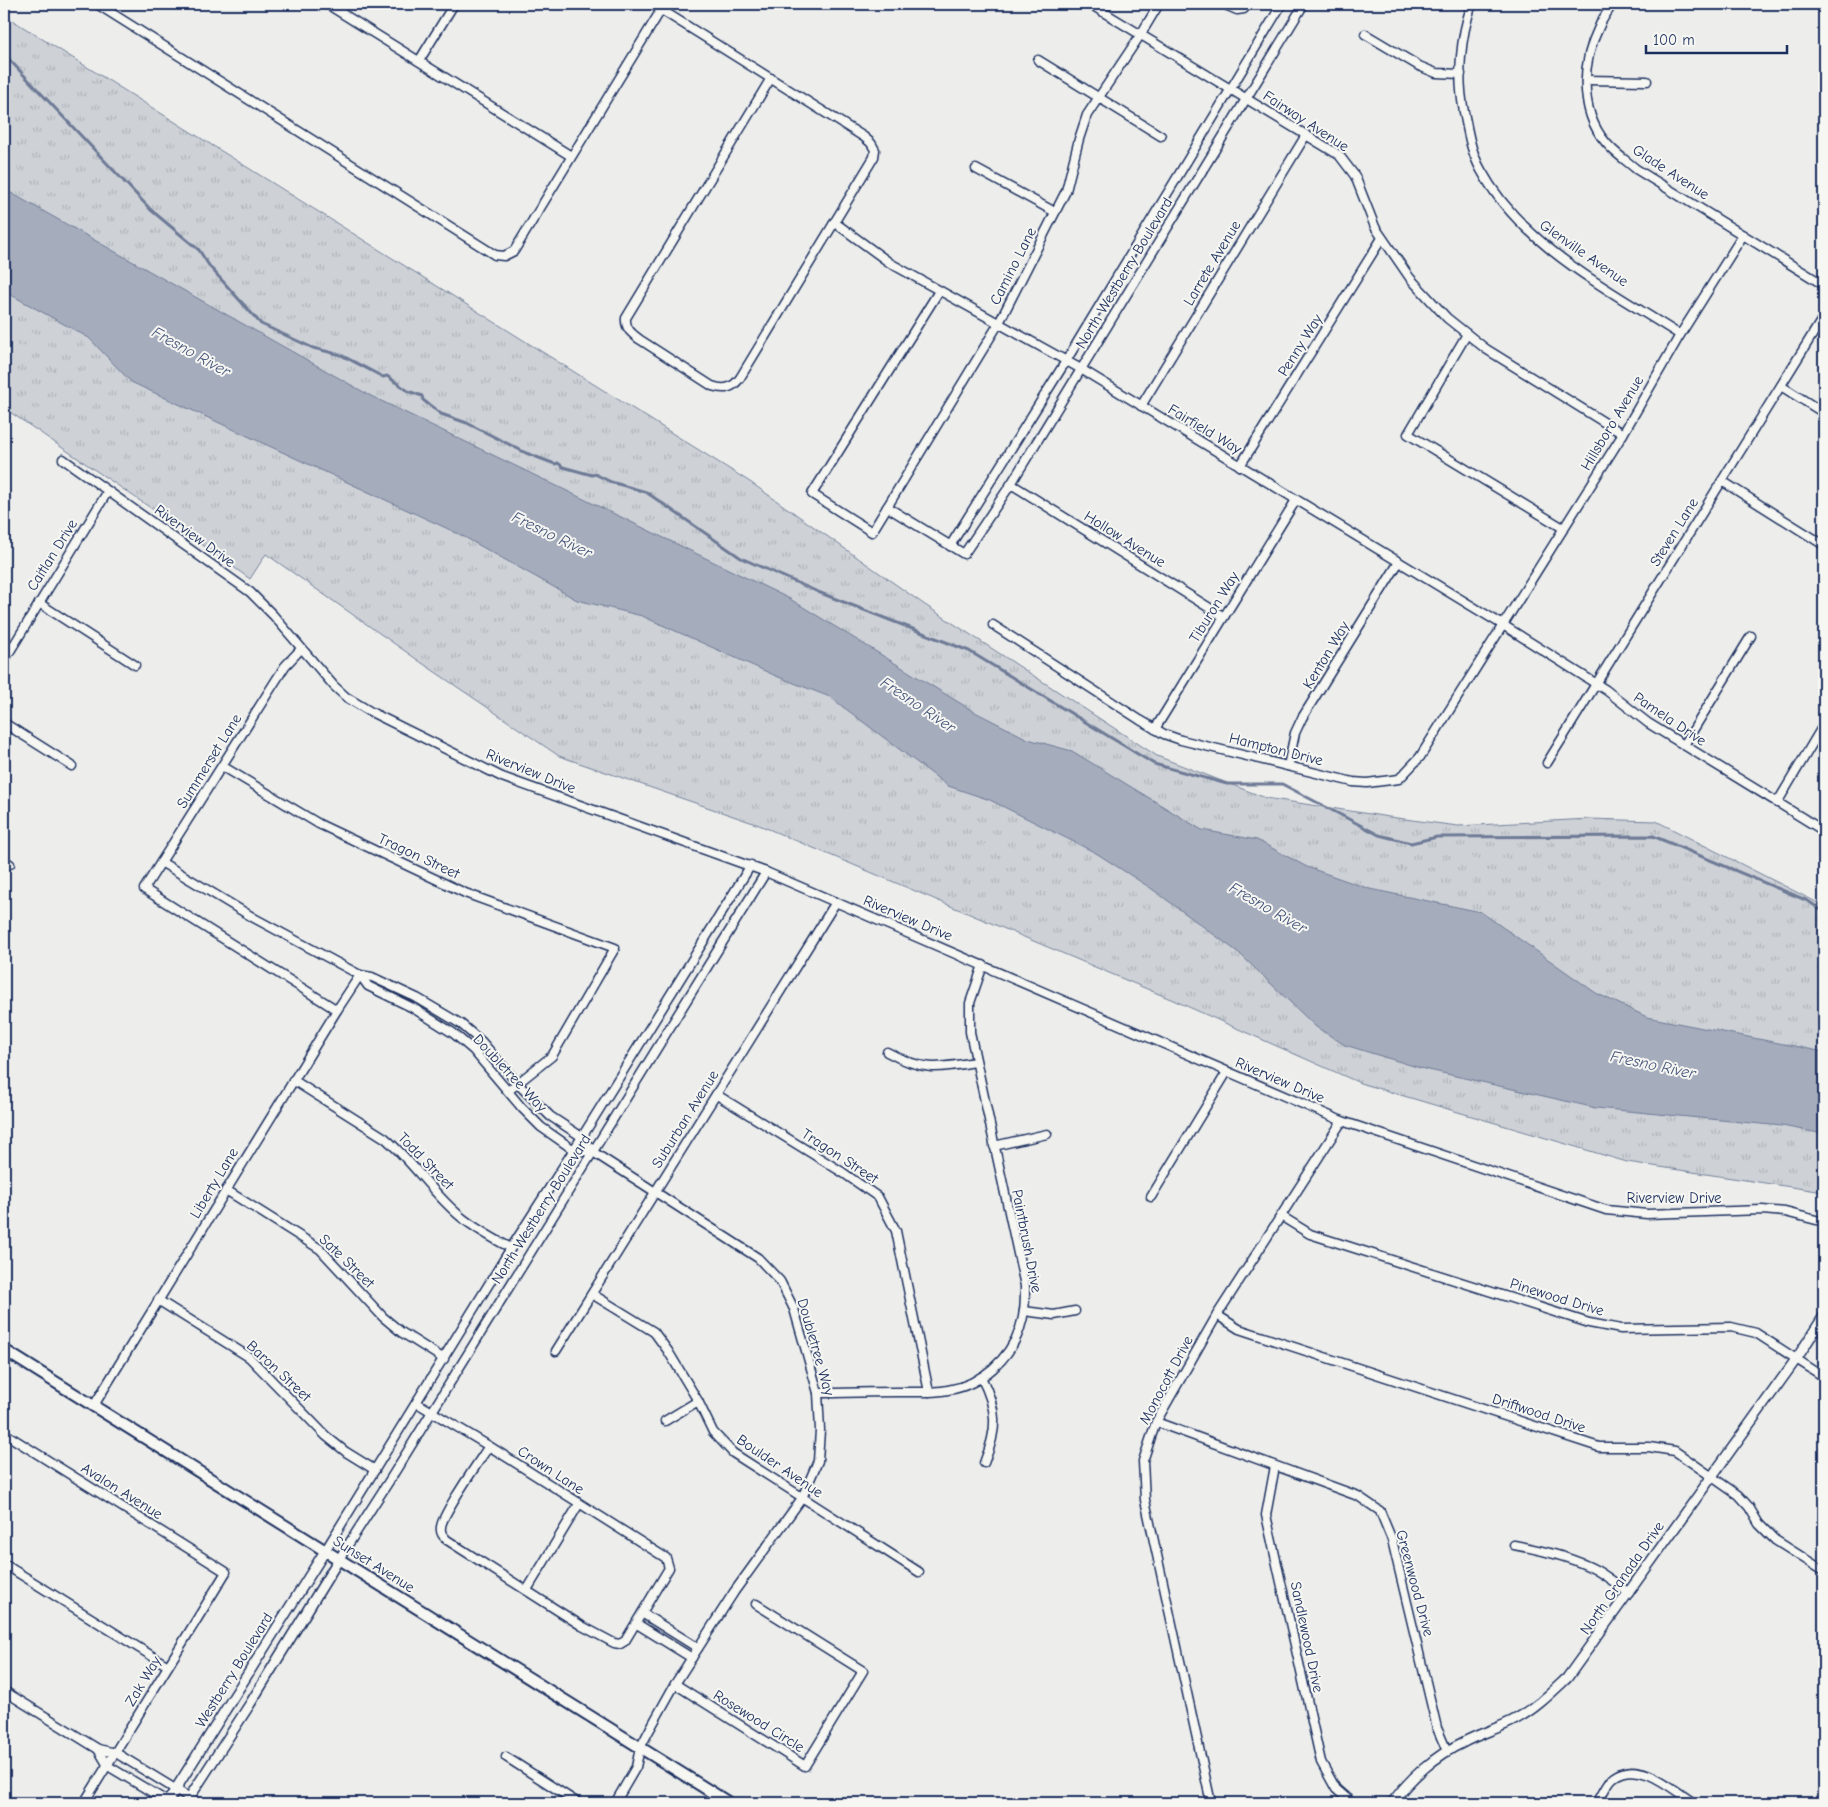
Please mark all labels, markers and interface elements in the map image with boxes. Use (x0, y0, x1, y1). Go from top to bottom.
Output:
scale bar (1646, 22, 1787, 54)
text: 100 m (1653, 31, 1695, 49)
street label: Fairway Avenue (1260, 87, 1353, 156)
street label: Glade Avenue (1629, 141, 1713, 204)
street label: North Westberry Boulevard (1072, 194, 1176, 352)
street label: Glenville Avenue (1536, 216, 1632, 291)
street label: Larrete Avenue (1180, 217, 1245, 309)
street label: Camino Lane (986, 224, 1040, 308)
street label: Penny Way (1274, 310, 1326, 379)
water label: Fresno River (149, 323, 234, 381)
street label: Hillsboro Avenue (1577, 372, 1648, 474)
street label: Fairfield Way (1165, 400, 1245, 458)
street label: Steven Lane (1646, 494, 1702, 570)
street label: Riverview Drive (151, 501, 239, 572)
street label: Hollow Avenue (1081, 507, 1170, 571)
water label: Fresno River (509, 508, 595, 562)
street label: Caitlan Drive (23, 515, 81, 594)
street label: Tiburon Way (1185, 568, 1243, 646)
street label: Kenton Way (1299, 618, 1353, 692)
water label: Fresno River (877, 673, 960, 737)
street label: Pamela Drive (1630, 688, 1710, 750)
street label: Summerset Lane (173, 710, 246, 812)
street label: Hampton Drive (1227, 729, 1325, 769)
street label: Riverview Drive (483, 745, 579, 797)
street label: Tragon Street (375, 829, 463, 883)
water label: Fresno River (1226, 879, 1311, 938)
street label: Riverview Drive (861, 891, 956, 945)
street label: Doubletree Way (469, 1030, 551, 1116)
water label: Fresno River (1609, 1047, 1698, 1083)
street label: Riverview Drive (1233, 1053, 1328, 1107)
street label: Suburban Avenue (648, 1066, 723, 1171)
street label: Tragon Street (798, 1124, 882, 1188)
street label: Todd Street (394, 1129, 458, 1194)
street label: North Westberry Boulevard (487, 1131, 595, 1287)
street label: Liberty Lane (186, 1144, 242, 1222)
street label: Paintbrush Drive (1008, 1188, 1046, 1295)
street label: Riverview Drive (1626, 1189, 1722, 1207)
street label: Sate Street (316, 1230, 379, 1292)
street label: Pinewood Drive (1508, 1274, 1607, 1320)
street label: Doubletree Way (794, 1296, 839, 1398)
street label: Monocott Drive (1135, 1332, 1197, 1427)
street label: Baron Street (243, 1337, 315, 1406)
street label: Driftwood Drive (1490, 1389, 1588, 1437)
street label: Boulder Avenue (733, 1430, 827, 1502)
street label: Crown Lane (514, 1442, 588, 1498)
street label: Avalon Avenue (78, 1459, 166, 1523)
street label: North Granada Drive (1576, 1517, 1668, 1638)
street label: Greenwood Drive (1392, 1528, 1438, 1639)
street label: Sunset Avenue (330, 1532, 419, 1597)
street label: Sandlewood Drive (1286, 1580, 1328, 1695)
street label: Westberry Boulevard (191, 1609, 277, 1731)
street label: Zak Way (121, 1652, 165, 1709)
street label: Rosewood Circle (710, 1686, 808, 1756)

